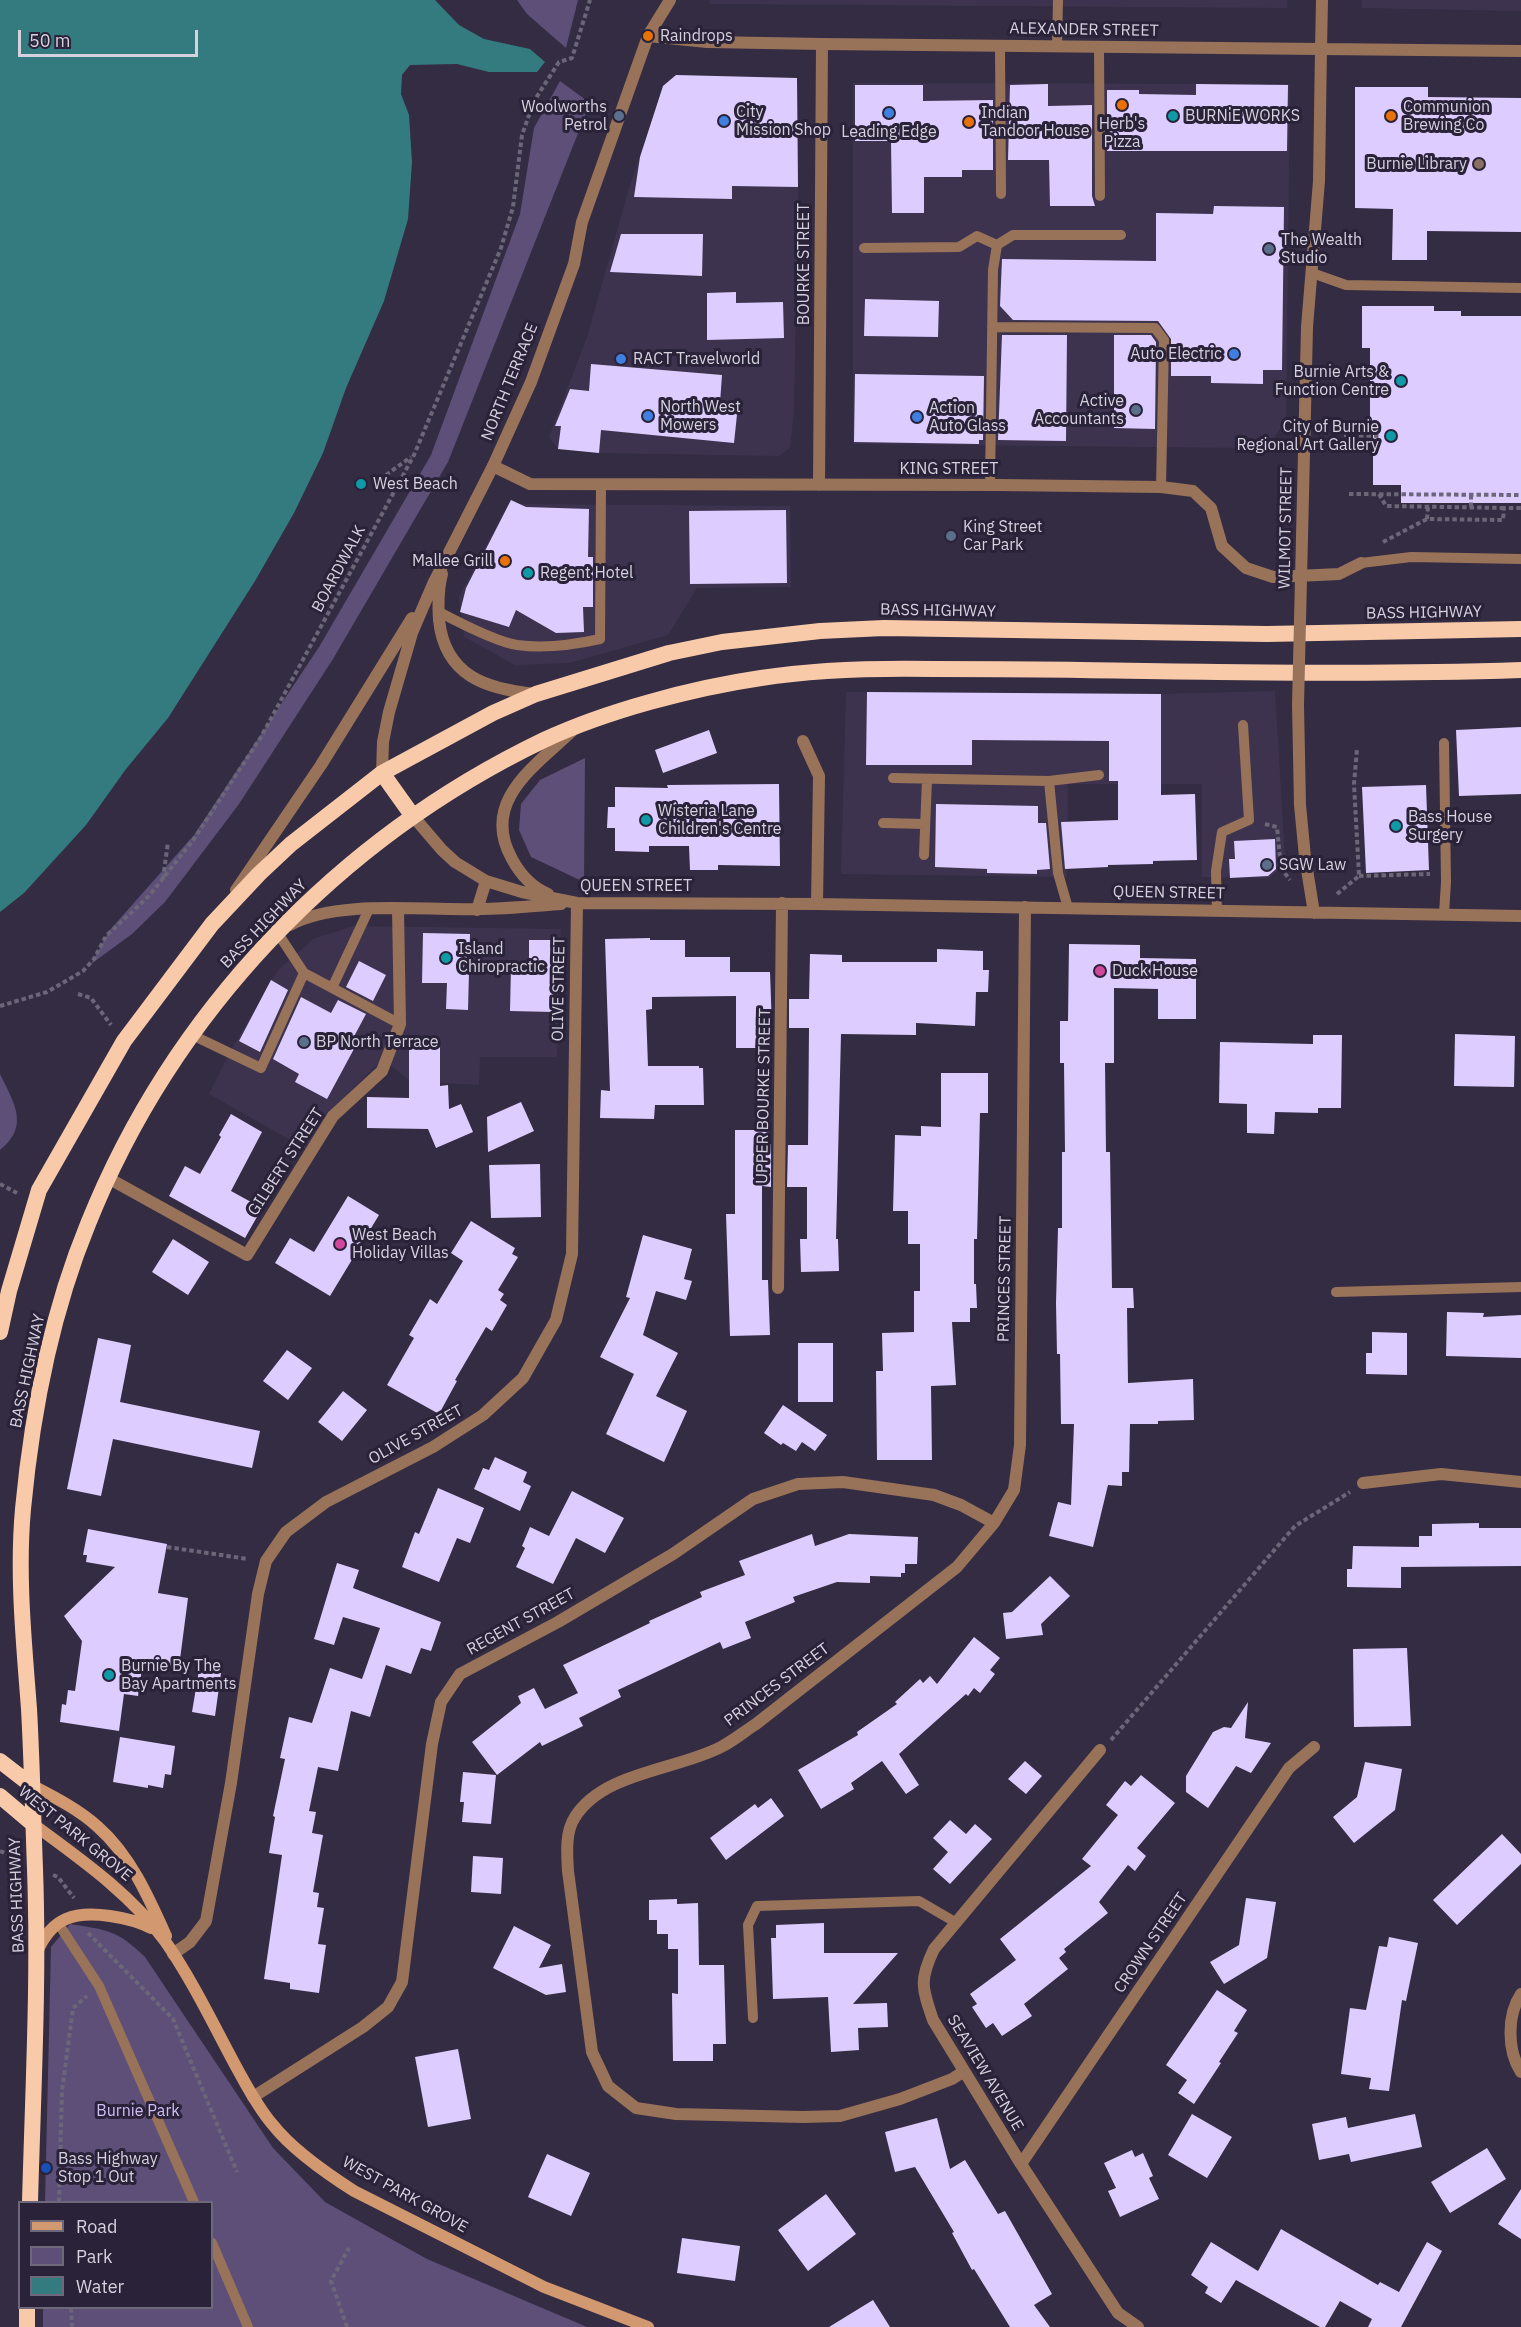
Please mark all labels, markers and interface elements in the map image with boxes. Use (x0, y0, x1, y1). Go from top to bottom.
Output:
scale bar (21, 18, 201, 56)
street label: ALEXANDER STREET (1009, 19, 1159, 41)
place label: Raindrops (660, 26, 733, 46)
text: 50 m (29, 29, 71, 52)
marker: Raindrops (641, 29, 655, 43)
place label: Woolworths Petrol (521, 97, 607, 135)
place label: Communion Brewing Co (1403, 97, 1490, 135)
marker: Herb's Pizza (1115, 98, 1129, 112)
place label: City Mission Shop (736, 102, 831, 140)
place label: Indian Tandoor House (981, 103, 1089, 141)
marker: Leading Edge (882, 106, 896, 120)
place label: BURNiE WORKS (1185, 106, 1300, 126)
marker: Woolworths Petrol (612, 109, 626, 123)
marker: BURNiE WORKS (1166, 109, 1180, 123)
marker: Communion Brewing Co (1384, 109, 1398, 123)
marker: City Mission Shop (717, 114, 731, 128)
place label: Herb's Pizza (1099, 114, 1145, 152)
marker: Indian Tandoor House (962, 115, 976, 129)
place label: Leading Edge (841, 122, 937, 142)
place label: Burnie Library (1366, 154, 1467, 174)
marker: Burnie Library (1472, 157, 1486, 171)
street label: BOURKE STREET (794, 203, 814, 325)
place label: The Wealth Studio (1281, 230, 1362, 268)
marker: The Wealth Studio (1262, 242, 1276, 256)
street label: NORTH TERRACE (478, 320, 542, 444)
place label: Auto Electric (1130, 344, 1222, 364)
marker: Auto Electric (1227, 347, 1241, 361)
place label: RACT Travelworld (633, 349, 760, 369)
marker: RACT Travelworld (614, 352, 628, 366)
place label: Burnie Arts & Function Centre (1275, 362, 1389, 400)
marker: Burnie Arts & Function Centre (1394, 374, 1408, 388)
place label: Active Accountants (1034, 391, 1124, 429)
place label: North West Mowers (660, 397, 741, 435)
place label: Action Auto Glass (929, 398, 1006, 436)
marker: Active Accountants (1129, 403, 1143, 417)
marker: North West Mowers (641, 409, 655, 423)
marker: Action Auto Glass (910, 410, 924, 424)
place label: City of Burnie Regional Art Gallery (1236, 417, 1379, 455)
marker: City of Burnie Regional Art Gallery (1384, 429, 1398, 443)
street label: KING STREET (899, 459, 999, 479)
street label: WILMOT STREET (1275, 467, 1297, 589)
place label: West Beach (373, 474, 458, 494)
marker: West Beach (354, 477, 368, 491)
place label: King Street Car Park (963, 517, 1042, 555)
street label: BOARDWALK (308, 522, 370, 616)
marker: King Street Car Park (944, 529, 958, 543)
place label: Mallee Grill (412, 551, 493, 571)
marker: Mallee Grill (498, 554, 512, 568)
place label: Regent Hotel (540, 563, 633, 583)
marker: Regent Hotel (521, 566, 535, 580)
street label: BASS HIGHWAY (880, 600, 996, 622)
street label: BASS HIGHWAY (1366, 602, 1482, 624)
place label: Wisteria Lane Children's Centre (658, 801, 782, 839)
place label: Bass House Surgery (1408, 807, 1492, 845)
marker: Wisteria Lane Children's Centre (639, 813, 653, 827)
marker: Bass House Surgery (1389, 819, 1403, 833)
place label: SGW Law (1279, 855, 1346, 875)
marker: SGW Law (1260, 858, 1274, 872)
street label: BASS HIGHWAY (217, 876, 311, 972)
street label: QUEEN STREET (580, 876, 692, 896)
street label: QUEEN STREET (1113, 882, 1225, 904)
street label: OLIVE STREET (548, 936, 570, 1042)
place label: Island Chiropractic (458, 939, 545, 977)
marker: Island Chiropractic (439, 951, 453, 965)
place label: Duck House (1112, 961, 1198, 981)
marker: Duck House (1093, 964, 1107, 978)
street label: UPPER BOURKE STREET (753, 1008, 775, 1184)
place label: BP North Terrace (316, 1032, 438, 1052)
marker: BP North Terrace (297, 1035, 311, 1049)
street label: GILBERT STREET (244, 1105, 328, 1219)
street label: PRINCES STREET (994, 1216, 1016, 1342)
place label: West Beach Holiday Villas (352, 1225, 449, 1263)
marker: West Beach Holiday Villas (333, 1237, 347, 1251)
street label: BASS HIGHWAY (7, 1312, 49, 1430)
street label: OLIVE STREET (365, 1401, 467, 1469)
street label: REGENT STREET (464, 1584, 578, 1660)
street label: PRINCES STREET (721, 1639, 833, 1731)
place label: Burnie By The Bay Apartments (121, 1656, 237, 1694)
marker: Burnie By The Bay Apartments (102, 1668, 116, 1682)
street label: WEST PARK GROVE (14, 1782, 136, 1886)
street label: BASS HIGHWAY (5, 1837, 29, 1953)
street label: CROWN STREET (1110, 1889, 1192, 1997)
street label: SEAVIEW AVENUE (943, 2012, 1027, 2134)
park label: Burnie Park (96, 2101, 180, 2121)
place label: Bass Highway Stop 1 Out (58, 2149, 158, 2187)
street label: WEST PARK GROVE (339, 2153, 471, 2237)
marker: Bass Highway Stop 1 Out (39, 2161, 53, 2175)
legend (18, 2201, 213, 2309)
text: Road (76, 2215, 117, 2238)
text: Park (76, 2245, 112, 2268)
text: Water (76, 2275, 124, 2298)

